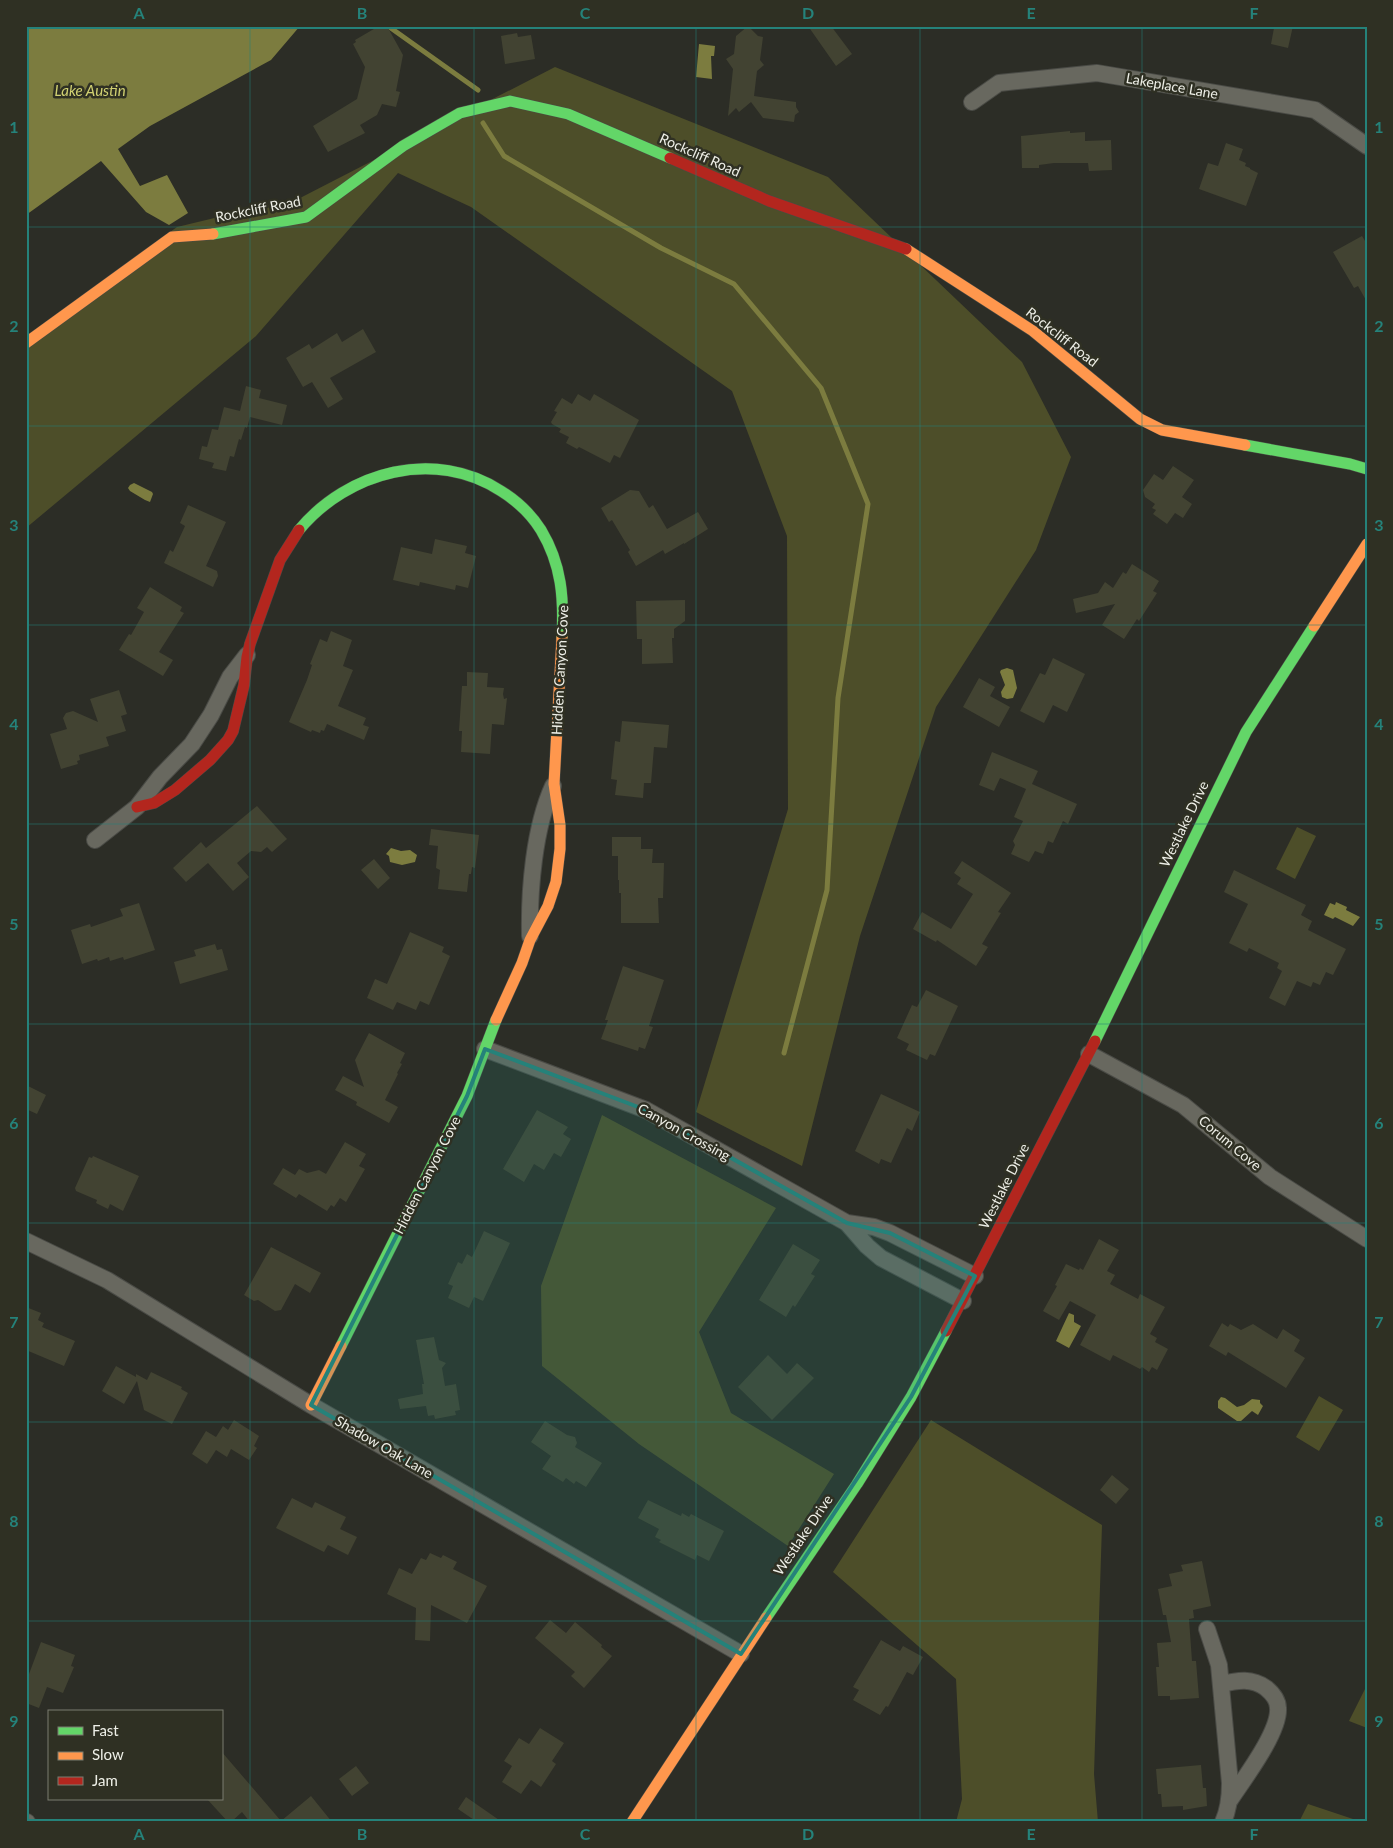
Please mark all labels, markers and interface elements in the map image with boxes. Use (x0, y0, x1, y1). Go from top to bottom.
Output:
text: A (132, 3, 145, 22)
text: B (357, 3, 367, 22)
text: C (580, 3, 591, 22)
text: D (802, 3, 814, 22)
text: E (1026, 3, 1036, 22)
text: F (1249, 3, 1259, 22)
street label: Lakeplace Lane (1125, 69, 1219, 102)
water label: Lake Austin (54, 81, 126, 99)
text: 1 (9, 117, 19, 136)
text: 1 (1374, 117, 1384, 136)
street label: Rockcliff Road (657, 129, 743, 180)
street label: Rockcliff Road (214, 192, 302, 225)
street label: Rockcliff Road (1023, 303, 1102, 370)
text: 2 (9, 316, 19, 335)
text: 2 (1374, 316, 1384, 335)
text: 3 (9, 515, 19, 534)
text: 3 (1374, 515, 1384, 534)
street label: Hidden Canyon Cove (548, 605, 571, 735)
text: 4 (9, 714, 19, 733)
text: 4 (1374, 714, 1384, 733)
street label: Westlake Drive (1155, 778, 1212, 870)
text: 5 (9, 914, 19, 933)
text: 5 (1374, 914, 1384, 933)
street label: Canyon Crossing (635, 1099, 733, 1164)
street label: Corum Cove (1196, 1112, 1265, 1174)
text: 6 (9, 1113, 19, 1132)
street label: Hidden Canyon Cove (389, 1113, 464, 1237)
text: 6 (1374, 1113, 1384, 1132)
street label: Westlake Drive (975, 1140, 1032, 1231)
text: 7 (9, 1312, 19, 1331)
text: 7 (1374, 1312, 1384, 1331)
street label: Shadow Oak Lane (332, 1412, 436, 1481)
street label: Westlake Drive (769, 1491, 836, 1578)
text: 8 (9, 1511, 19, 1530)
text: 8 (1374, 1511, 1384, 1530)
legend (48, 1710, 222, 1800)
text: 9 (9, 1711, 19, 1730)
text: 9 (1374, 1711, 1384, 1730)
text: Fast (92, 1721, 119, 1739)
text: Slow (92, 1745, 124, 1763)
text: Jam (92, 1771, 118, 1789)
text: A (132, 1824, 145, 1843)
text: B (357, 1824, 367, 1843)
text: C (580, 1824, 591, 1843)
text: D (802, 1824, 814, 1843)
text: E (1026, 1824, 1036, 1843)
text: F (1249, 1824, 1259, 1843)

